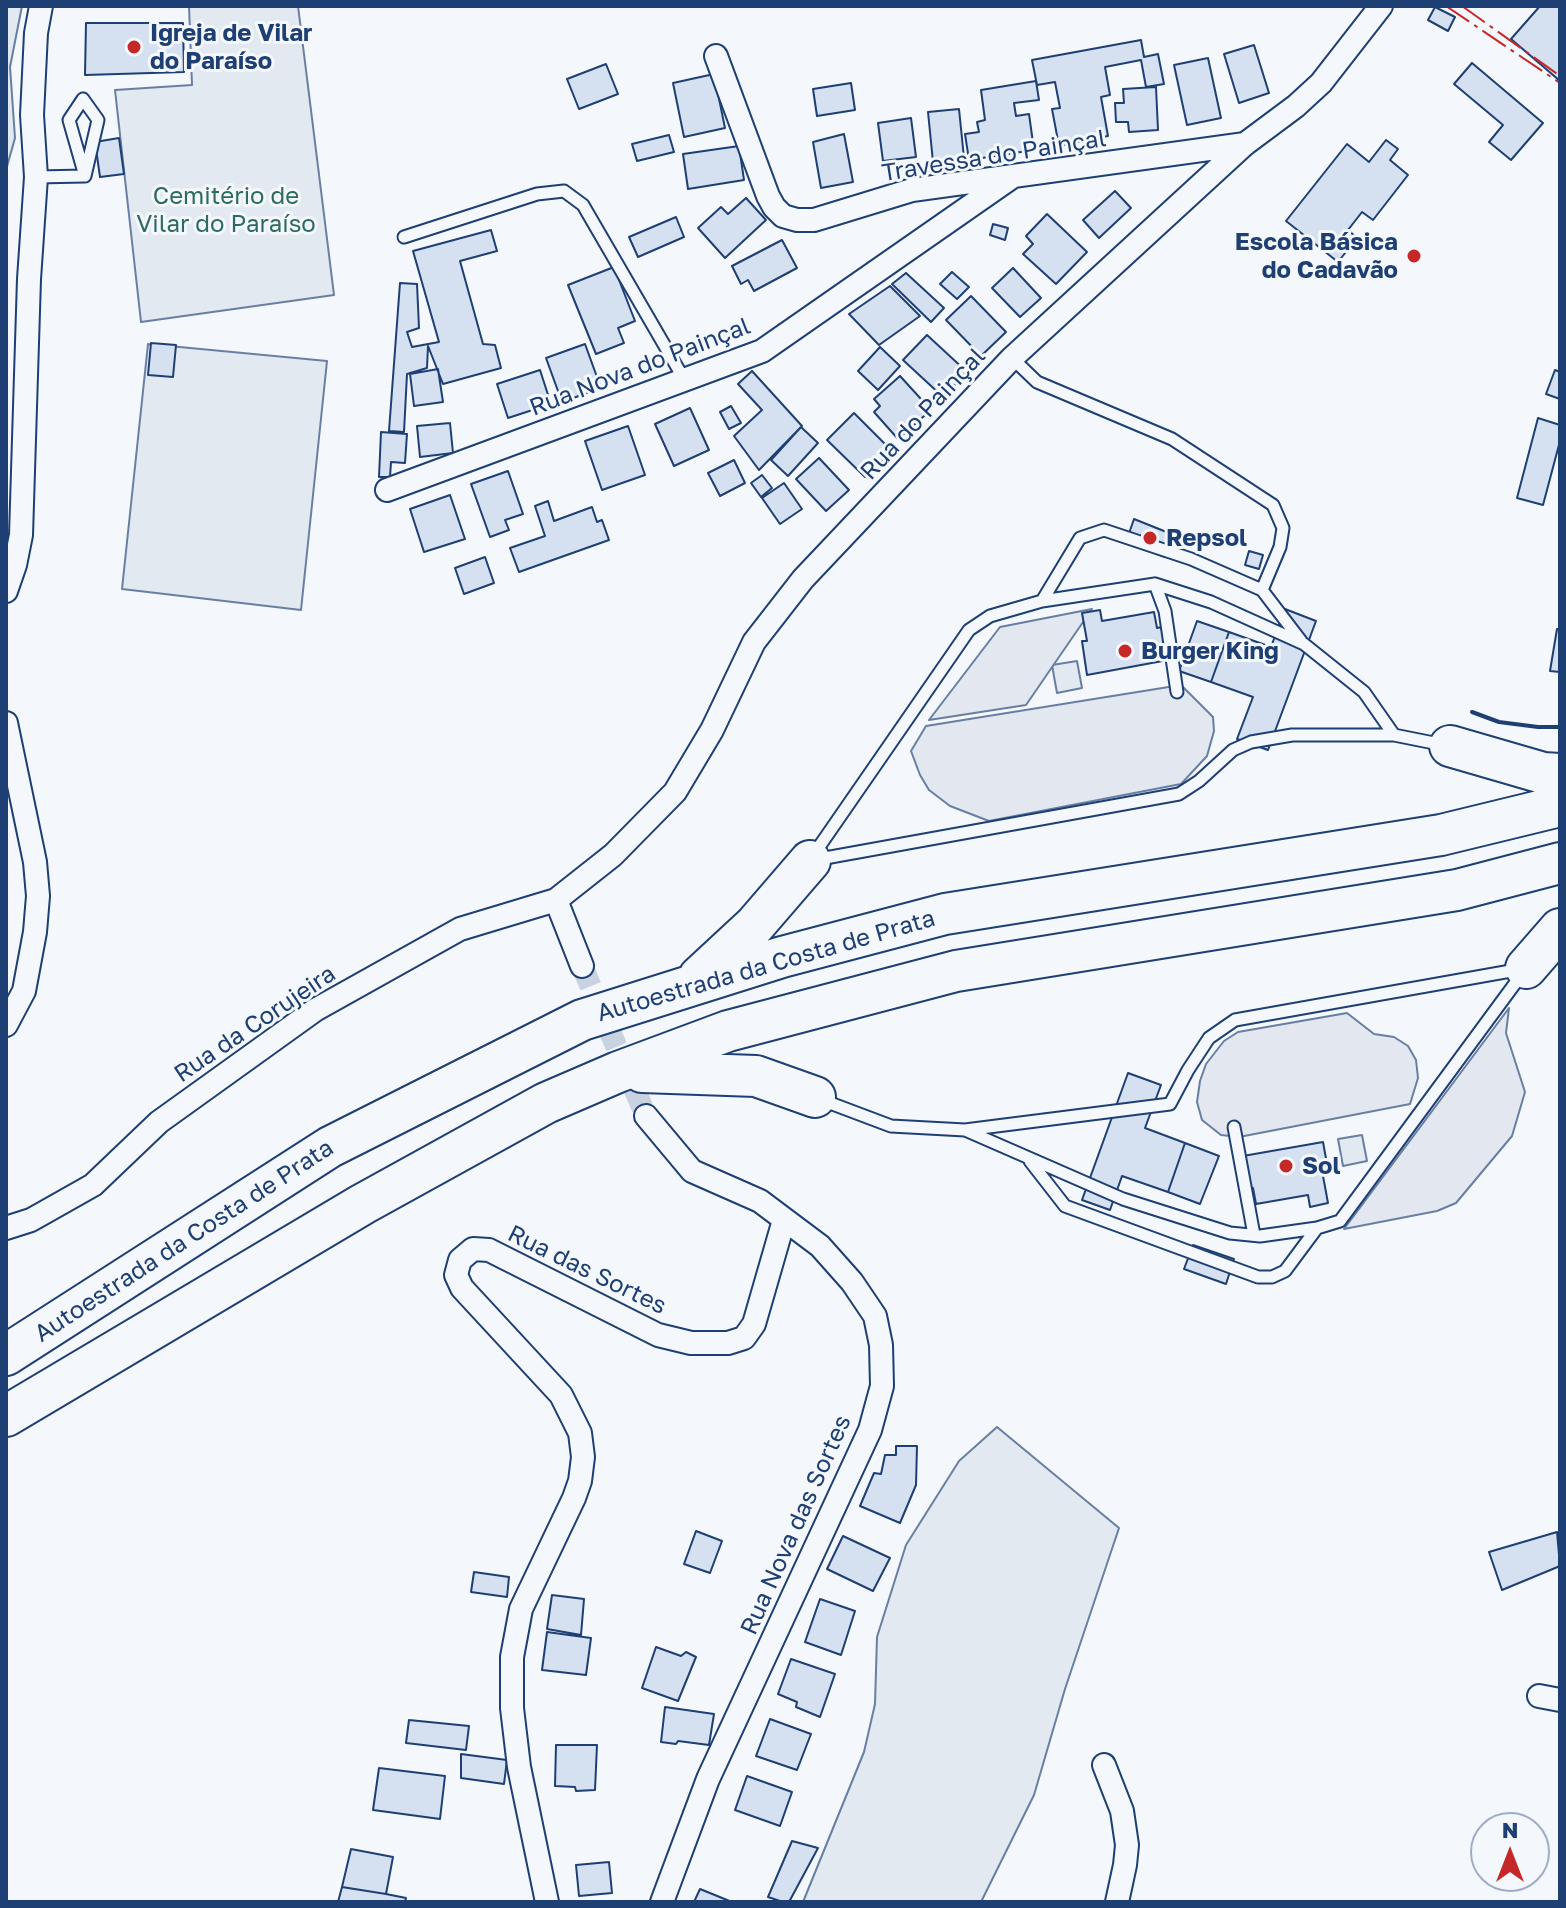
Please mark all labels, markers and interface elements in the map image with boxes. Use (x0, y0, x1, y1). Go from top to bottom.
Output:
place label: Igreja de Vilar do Paraíso (150, 19, 312, 75)
marker: Igreja de Vilar do Paraíso (125, 38, 143, 56)
street label: Travessa do Painçal (880, 124, 1108, 188)
park label: Cemitério de Vilar do Paraíso (136, 182, 316, 238)
place label: Escola Básica do Cadavão (1235, 228, 1398, 284)
marker: Escola Básica do Cadavão (1405, 247, 1423, 265)
street label: Rua Nova do Painçal (526, 312, 754, 422)
street label: Rua do Painçal (855, 342, 991, 486)
place label: Repsol (1166, 524, 1247, 552)
marker: Repsol (1141, 529, 1159, 547)
place label: Burger King (1141, 637, 1279, 665)
marker: Burger King (1116, 642, 1134, 660)
street label: Autoestrada da Costa de Prata (594, 904, 938, 1028)
street label: Rua da Corujeira (169, 959, 341, 1089)
street label: Autoestrada da Costa de Prata (29, 1134, 339, 1348)
place label: Sol (1302, 1152, 1341, 1180)
marker: Sol (1277, 1157, 1295, 1175)
street label: Rua das Sortes (503, 1219, 671, 1321)
street label: Rua Nova das Sortes (735, 1411, 857, 1639)
north arrow (1470, 1812, 1550, 1892)
text: N (1502, 1816, 1518, 1843)

